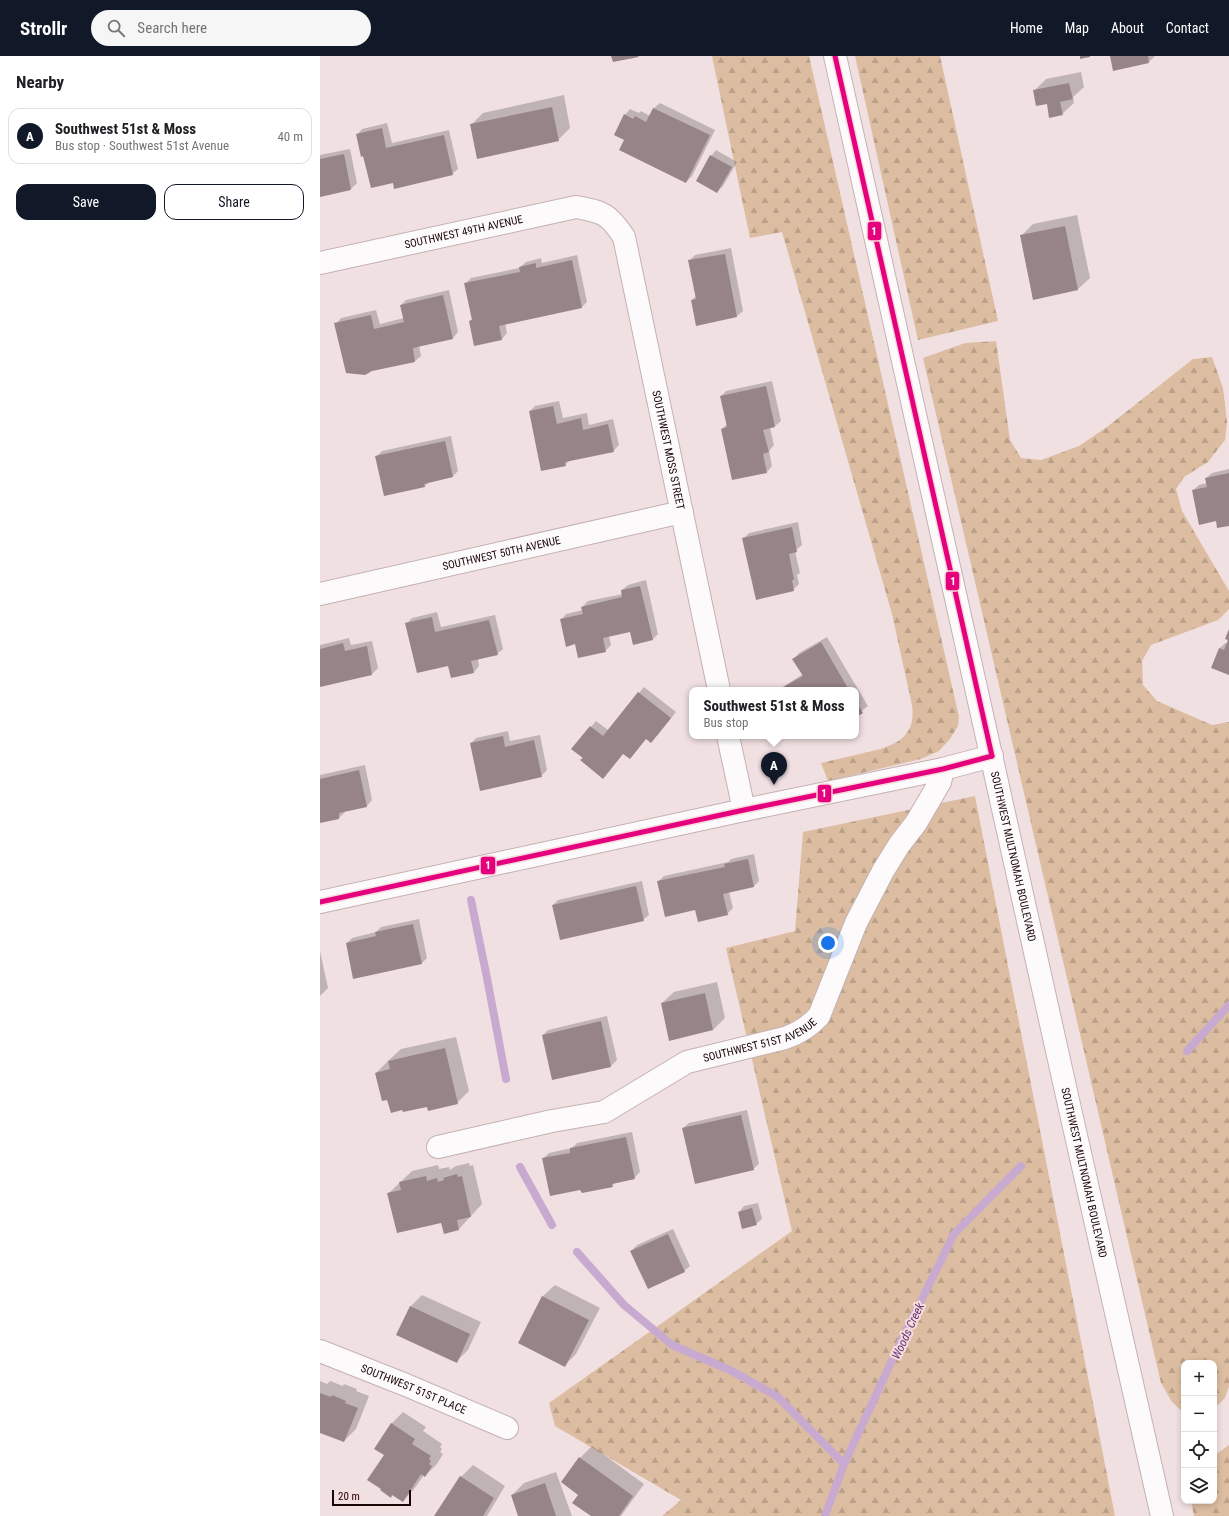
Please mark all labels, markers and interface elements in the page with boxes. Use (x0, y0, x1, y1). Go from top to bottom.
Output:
search box (91, 10, 371, 46)
text: Strollr (20, 17, 67, 40)
icon: search (105, 17, 127, 39)
text: Search here (137, 19, 207, 37)
text: Home (1010, 20, 1043, 36)
text: Map (1065, 20, 1089, 36)
text: About (1111, 20, 1144, 36)
text: Contact (1166, 20, 1209, 36)
text: Nearby (16, 72, 64, 92)
text: Southwest 51st & Moss (55, 120, 196, 138)
text: A (26, 129, 34, 144)
text: 40 m (277, 129, 303, 144)
text: Bus stop · Southwest 51st Avenue (55, 138, 229, 153)
button: Save (16, 184, 156, 220)
button: Share (164, 184, 304, 220)
street label: SOUTHWEST 49TH AVENUE (403, 213, 525, 251)
line badge: 1 (867, 221, 882, 241)
text: 1 (871, 225, 877, 238)
street label: SOUTHWEST MOSS STREET (649, 389, 687, 511)
street label: SOUTHWEST 50TH AVENUE (441, 534, 562, 573)
line badge: 1 (945, 571, 960, 591)
text: 1 (950, 575, 956, 588)
popup (689, 687, 859, 739)
text: Southwest 51st & Moss (703, 697, 845, 715)
text: Bus stop (703, 715, 748, 730)
pin: A (761, 752, 787, 785)
street label: SOUTHWEST MULTNOMAH BOULEVARD (988, 770, 1038, 943)
line badge: 1 (817, 784, 832, 803)
text: 1 (821, 787, 827, 800)
line badge: 1 (480, 856, 496, 875)
text: 1 (485, 859, 491, 872)
your location (818, 933, 838, 953)
street label: SOUTHWEST 51ST AVENUE (702, 1015, 820, 1065)
street label: SOUTHWEST MULTNOMAH BOULEVARD (1058, 1086, 1109, 1259)
water label: Woods Creek (889, 1300, 927, 1361)
map controls (1181, 1360, 1217, 1504)
button: + (1181, 1360, 1217, 1396)
street label: SOUTHWEST 51ST PLACE (359, 1362, 469, 1417)
button: − (1181, 1396, 1217, 1432)
button: locate (1181, 1432, 1217, 1468)
button: layers (1181, 1468, 1217, 1504)
scale bar (332, 1488, 411, 1507)
text: 20 m (338, 1490, 360, 1503)

